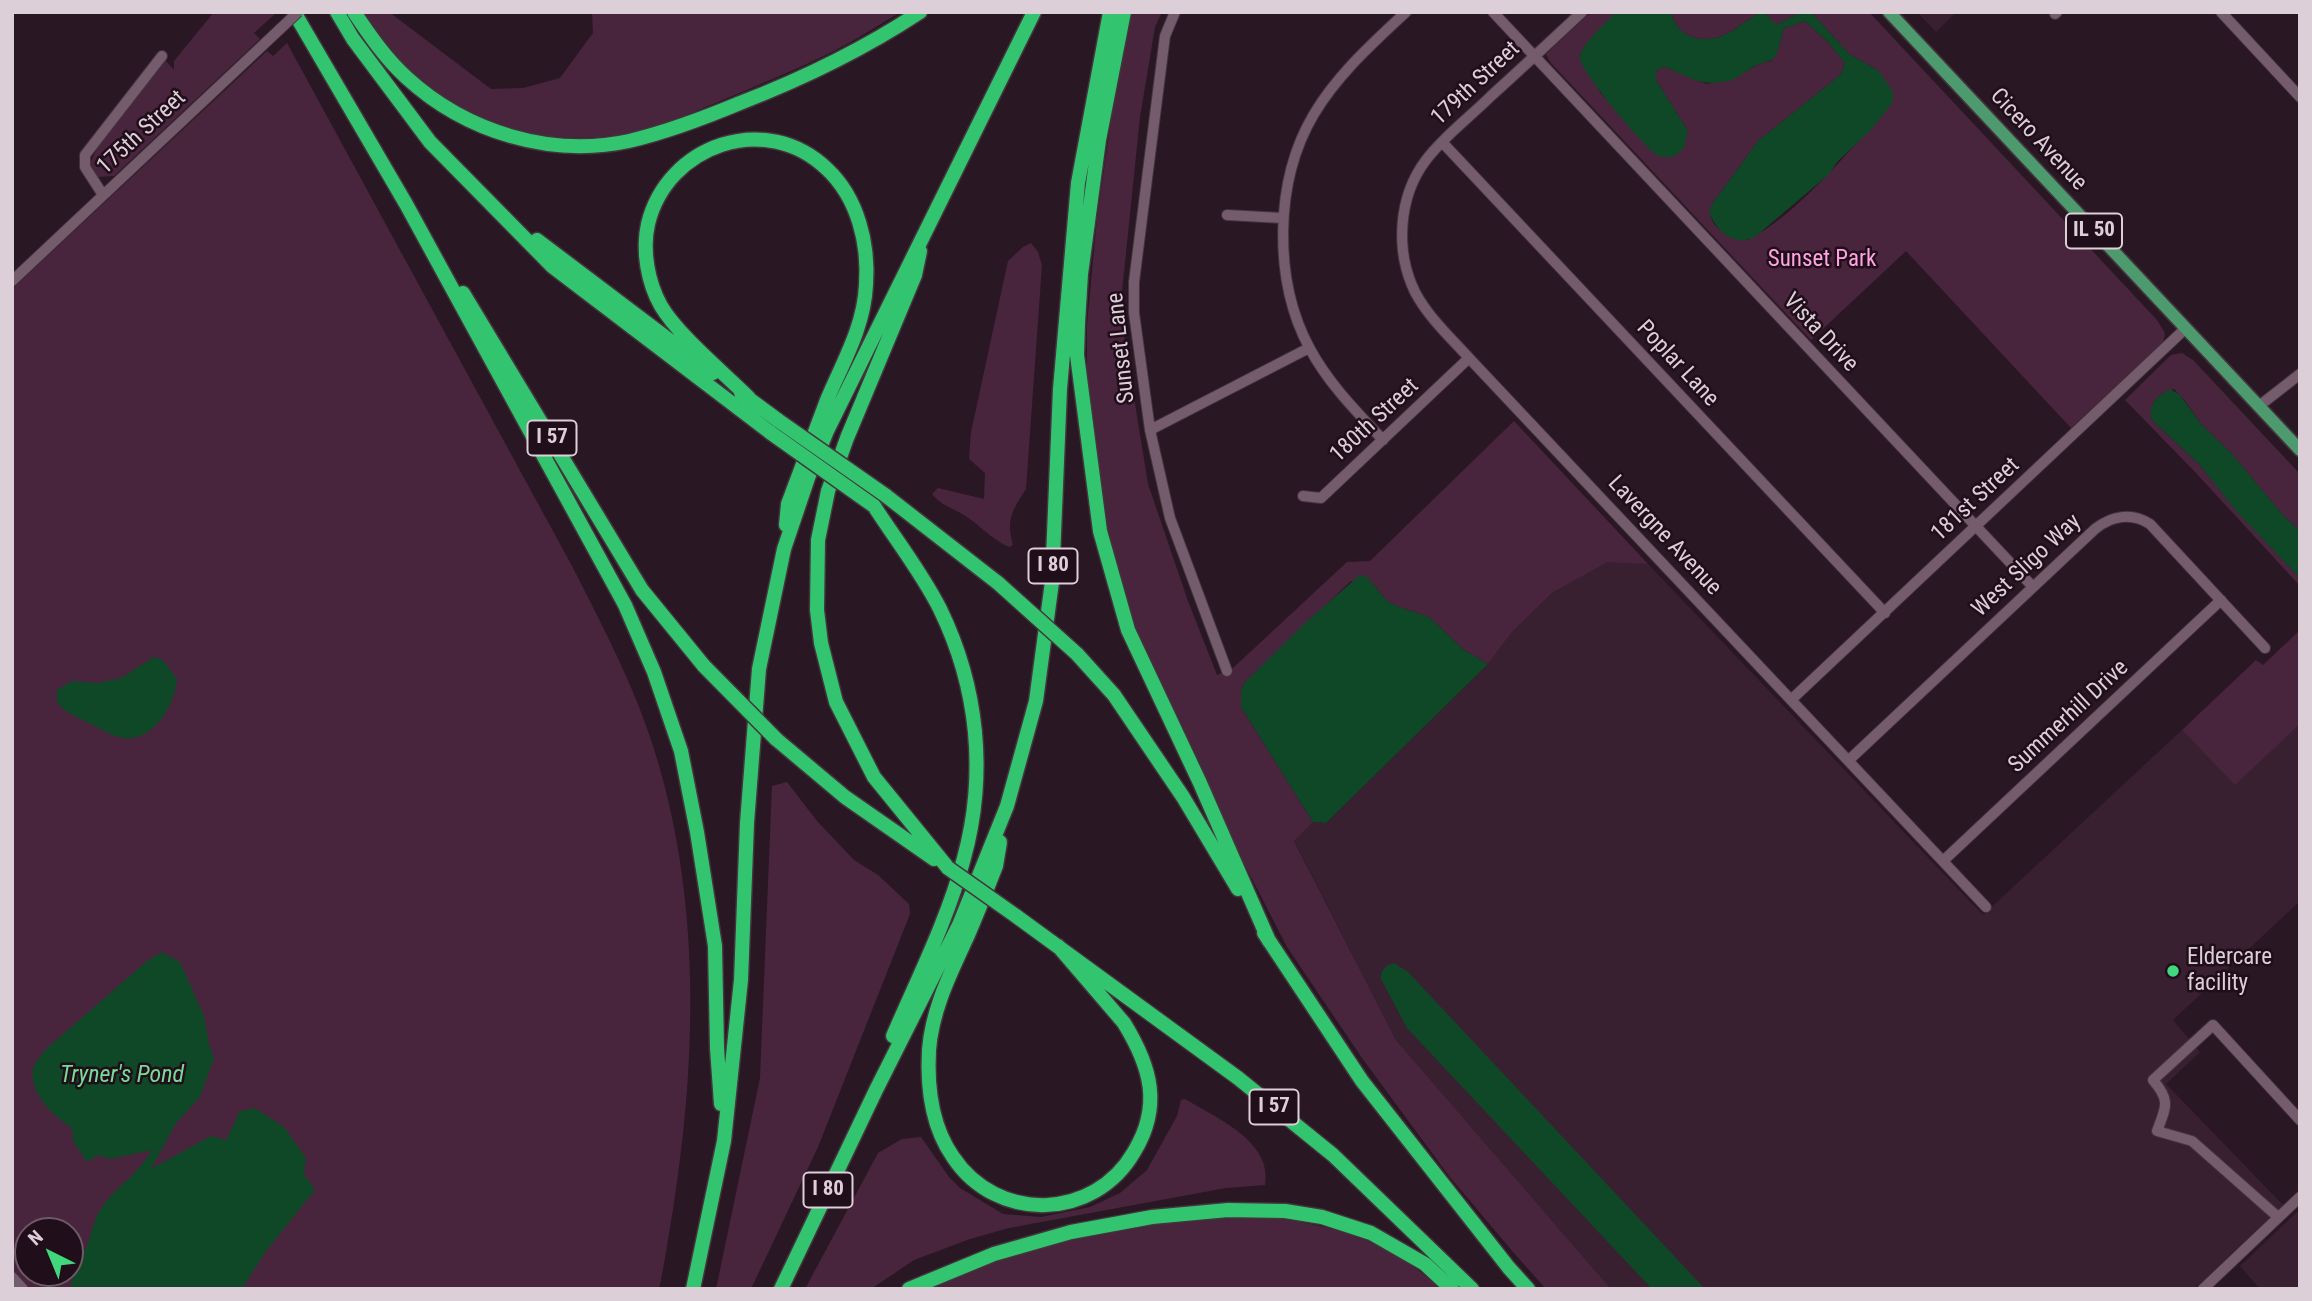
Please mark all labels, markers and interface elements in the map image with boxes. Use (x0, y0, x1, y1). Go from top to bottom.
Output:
street label: 179th Street (1426, 36, 1526, 132)
street label: Cicero Avenue (1984, 83, 2092, 197)
street label: 175th Street (92, 85, 192, 181)
road number: IL 50 (2066, 214, 2122, 248)
park label: Sunset Park (1768, 246, 1876, 274)
street label: Vista Drive (1777, 288, 1863, 378)
street label: Sunset Lane (1102, 291, 1142, 405)
street label: Poplar Lane (1630, 315, 1724, 413)
street label: 180th Street (1325, 373, 1425, 469)
road number: I 57 (528, 420, 576, 456)
street label: 181st Street (1926, 452, 2026, 548)
street label: Lavergne Avenue (1601, 470, 1727, 602)
street label: West Sligo Way (1967, 509, 2087, 623)
road number: I 80 (1028, 548, 1078, 584)
street label: Summerhill Drive (2003, 655, 2135, 779)
place label: Eldercare facility (2187, 944, 2272, 998)
marker: Eldercare facility (2165, 963, 2181, 979)
water label: Tryner's Pond (60, 1062, 184, 1090)
road number: I 57 (1250, 1090, 1298, 1124)
road number: I 80 (804, 1172, 852, 1208)
north arrow (14, 1217, 84, 1287)
text: N (24, 1225, 48, 1250)

